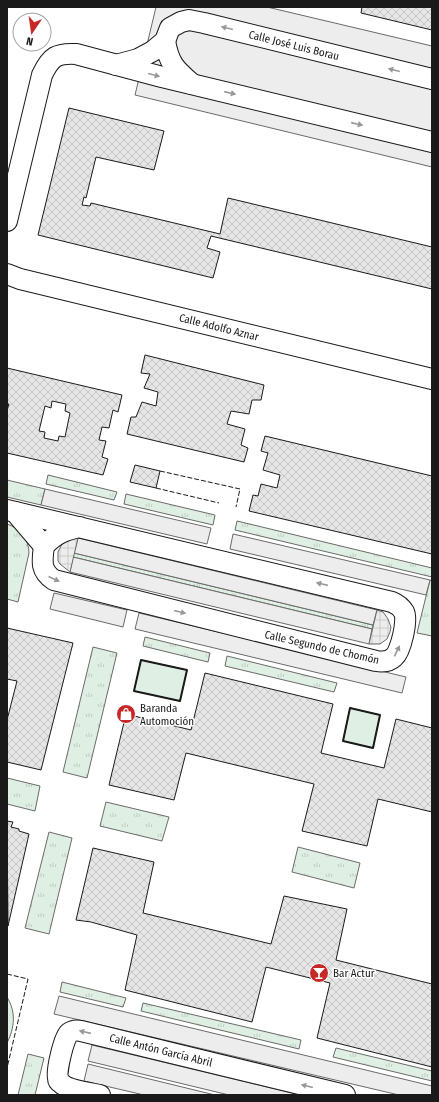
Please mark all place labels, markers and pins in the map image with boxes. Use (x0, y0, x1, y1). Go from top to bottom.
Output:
place label: Baranda Automoción (140, 702, 194, 728)
shop icon: Baranda Automoción (115, 703, 137, 725)
bar icon: Bar Actur (308, 962, 330, 984)
place label: Bar Actur (333, 967, 375, 980)

